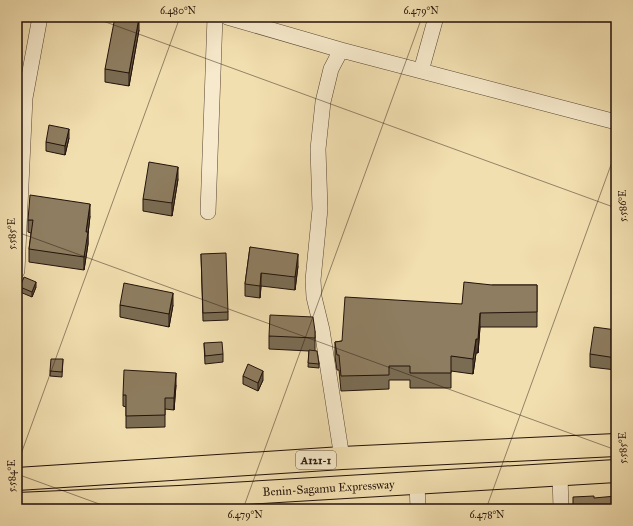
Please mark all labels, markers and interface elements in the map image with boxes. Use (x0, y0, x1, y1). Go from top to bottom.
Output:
text: 6.480°N (160, 5, 197, 17)
text: 6.479°N (403, 5, 439, 17)
text: 5.586°E (617, 190, 629, 222)
text: 5.585°E (6, 218, 18, 250)
text: 5.585°E (617, 432, 629, 464)
road number: A121-1 (296, 451, 336, 469)
text: 5.584°E (6, 460, 18, 492)
street label: Benin-Sagamu Expressway (262, 477, 395, 499)
text: 6.479°N (227, 509, 263, 521)
text: 6.478°N (469, 509, 505, 521)

